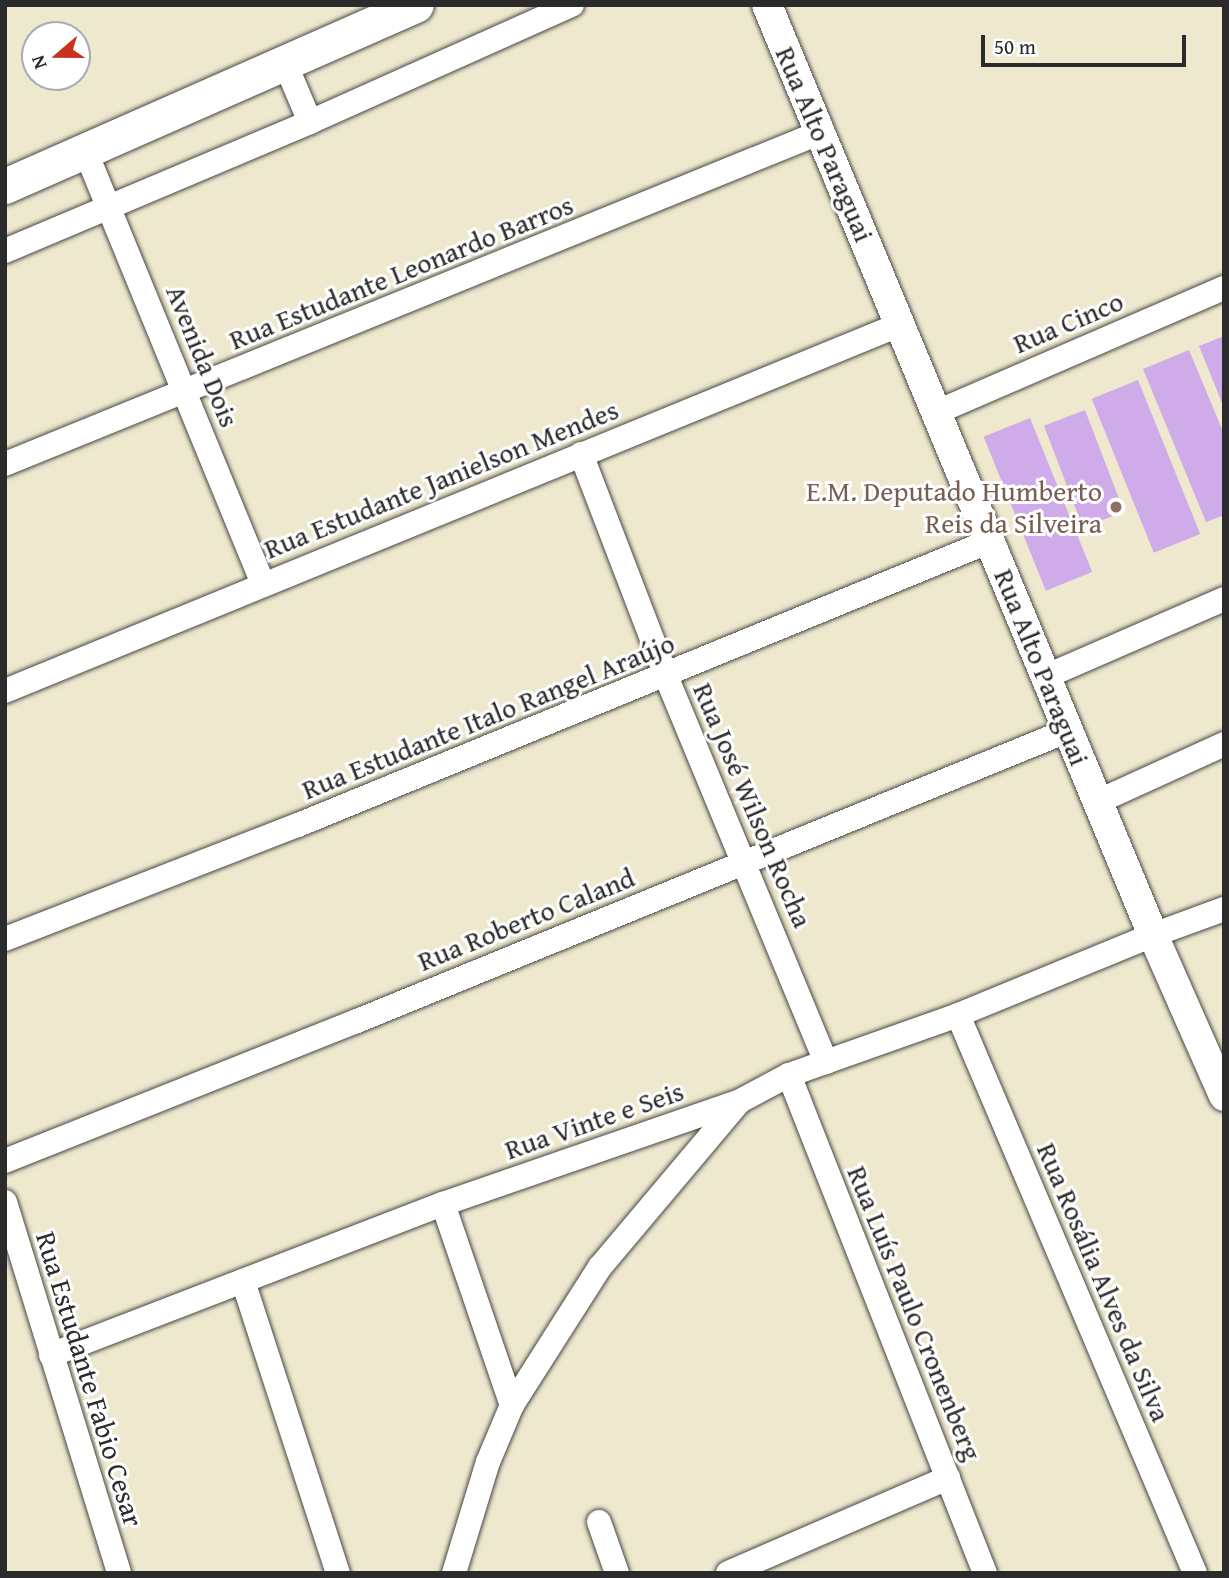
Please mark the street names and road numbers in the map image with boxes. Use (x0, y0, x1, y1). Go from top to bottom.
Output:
street label: Rua Alto Paraguai (769, 41, 881, 247)
street label: Rua Estudante Leonardo Barros (224, 188, 578, 356)
street label: Avenida Dois (159, 280, 247, 432)
street label: Rua Cinco (1008, 284, 1128, 360)
street label: Rua Estudante Janielson Mendes (259, 392, 623, 566)
street label: Rua Alto Paraguai (987, 564, 1097, 770)
street label: Rua Estudante Italo Rangel Araújo (297, 626, 679, 806)
street label: Rua José Wilson Rocha (686, 678, 820, 932)
street label: Rua Roberto Caland (413, 860, 639, 978)
street label: Rua Vinte e Seis (500, 1074, 688, 1166)
street label: Rua Rosália Alves da Silva (1030, 1138, 1178, 1426)
street label: Rua Luís Paulo Cronenberg (840, 1161, 990, 1465)
street label: Rua Estudante Fabio Cesar (29, 1227, 151, 1531)

